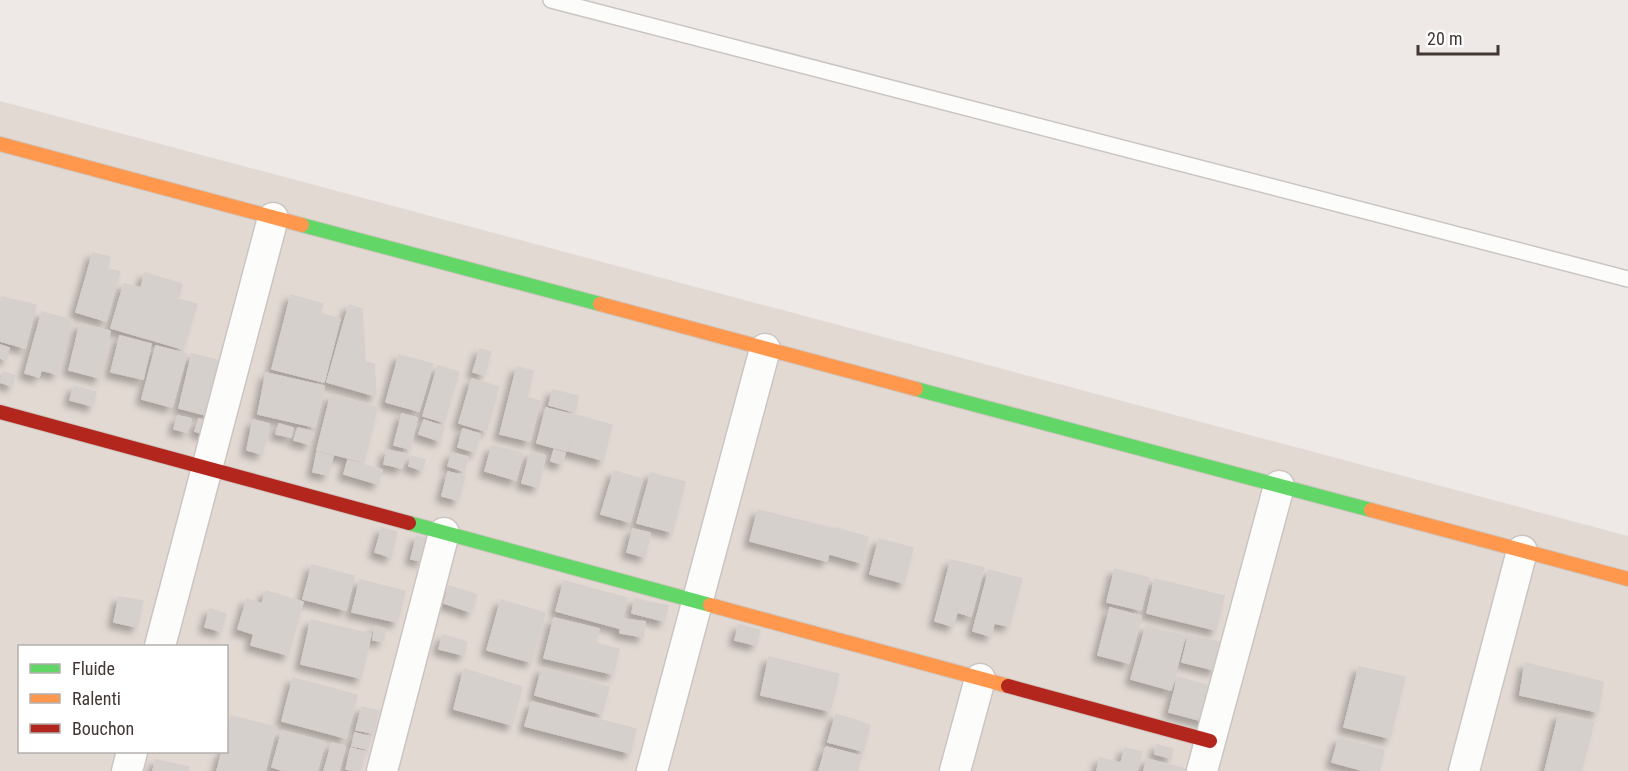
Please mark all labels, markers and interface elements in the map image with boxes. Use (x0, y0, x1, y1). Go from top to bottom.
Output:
scale bar (1418, 18, 1498, 56)
text: 20 m (1427, 28, 1462, 49)
legend (18, 645, 228, 753)
text: Fluide (72, 658, 115, 679)
text: Ralenti (72, 688, 121, 709)
text: Bouchon (72, 718, 134, 739)

